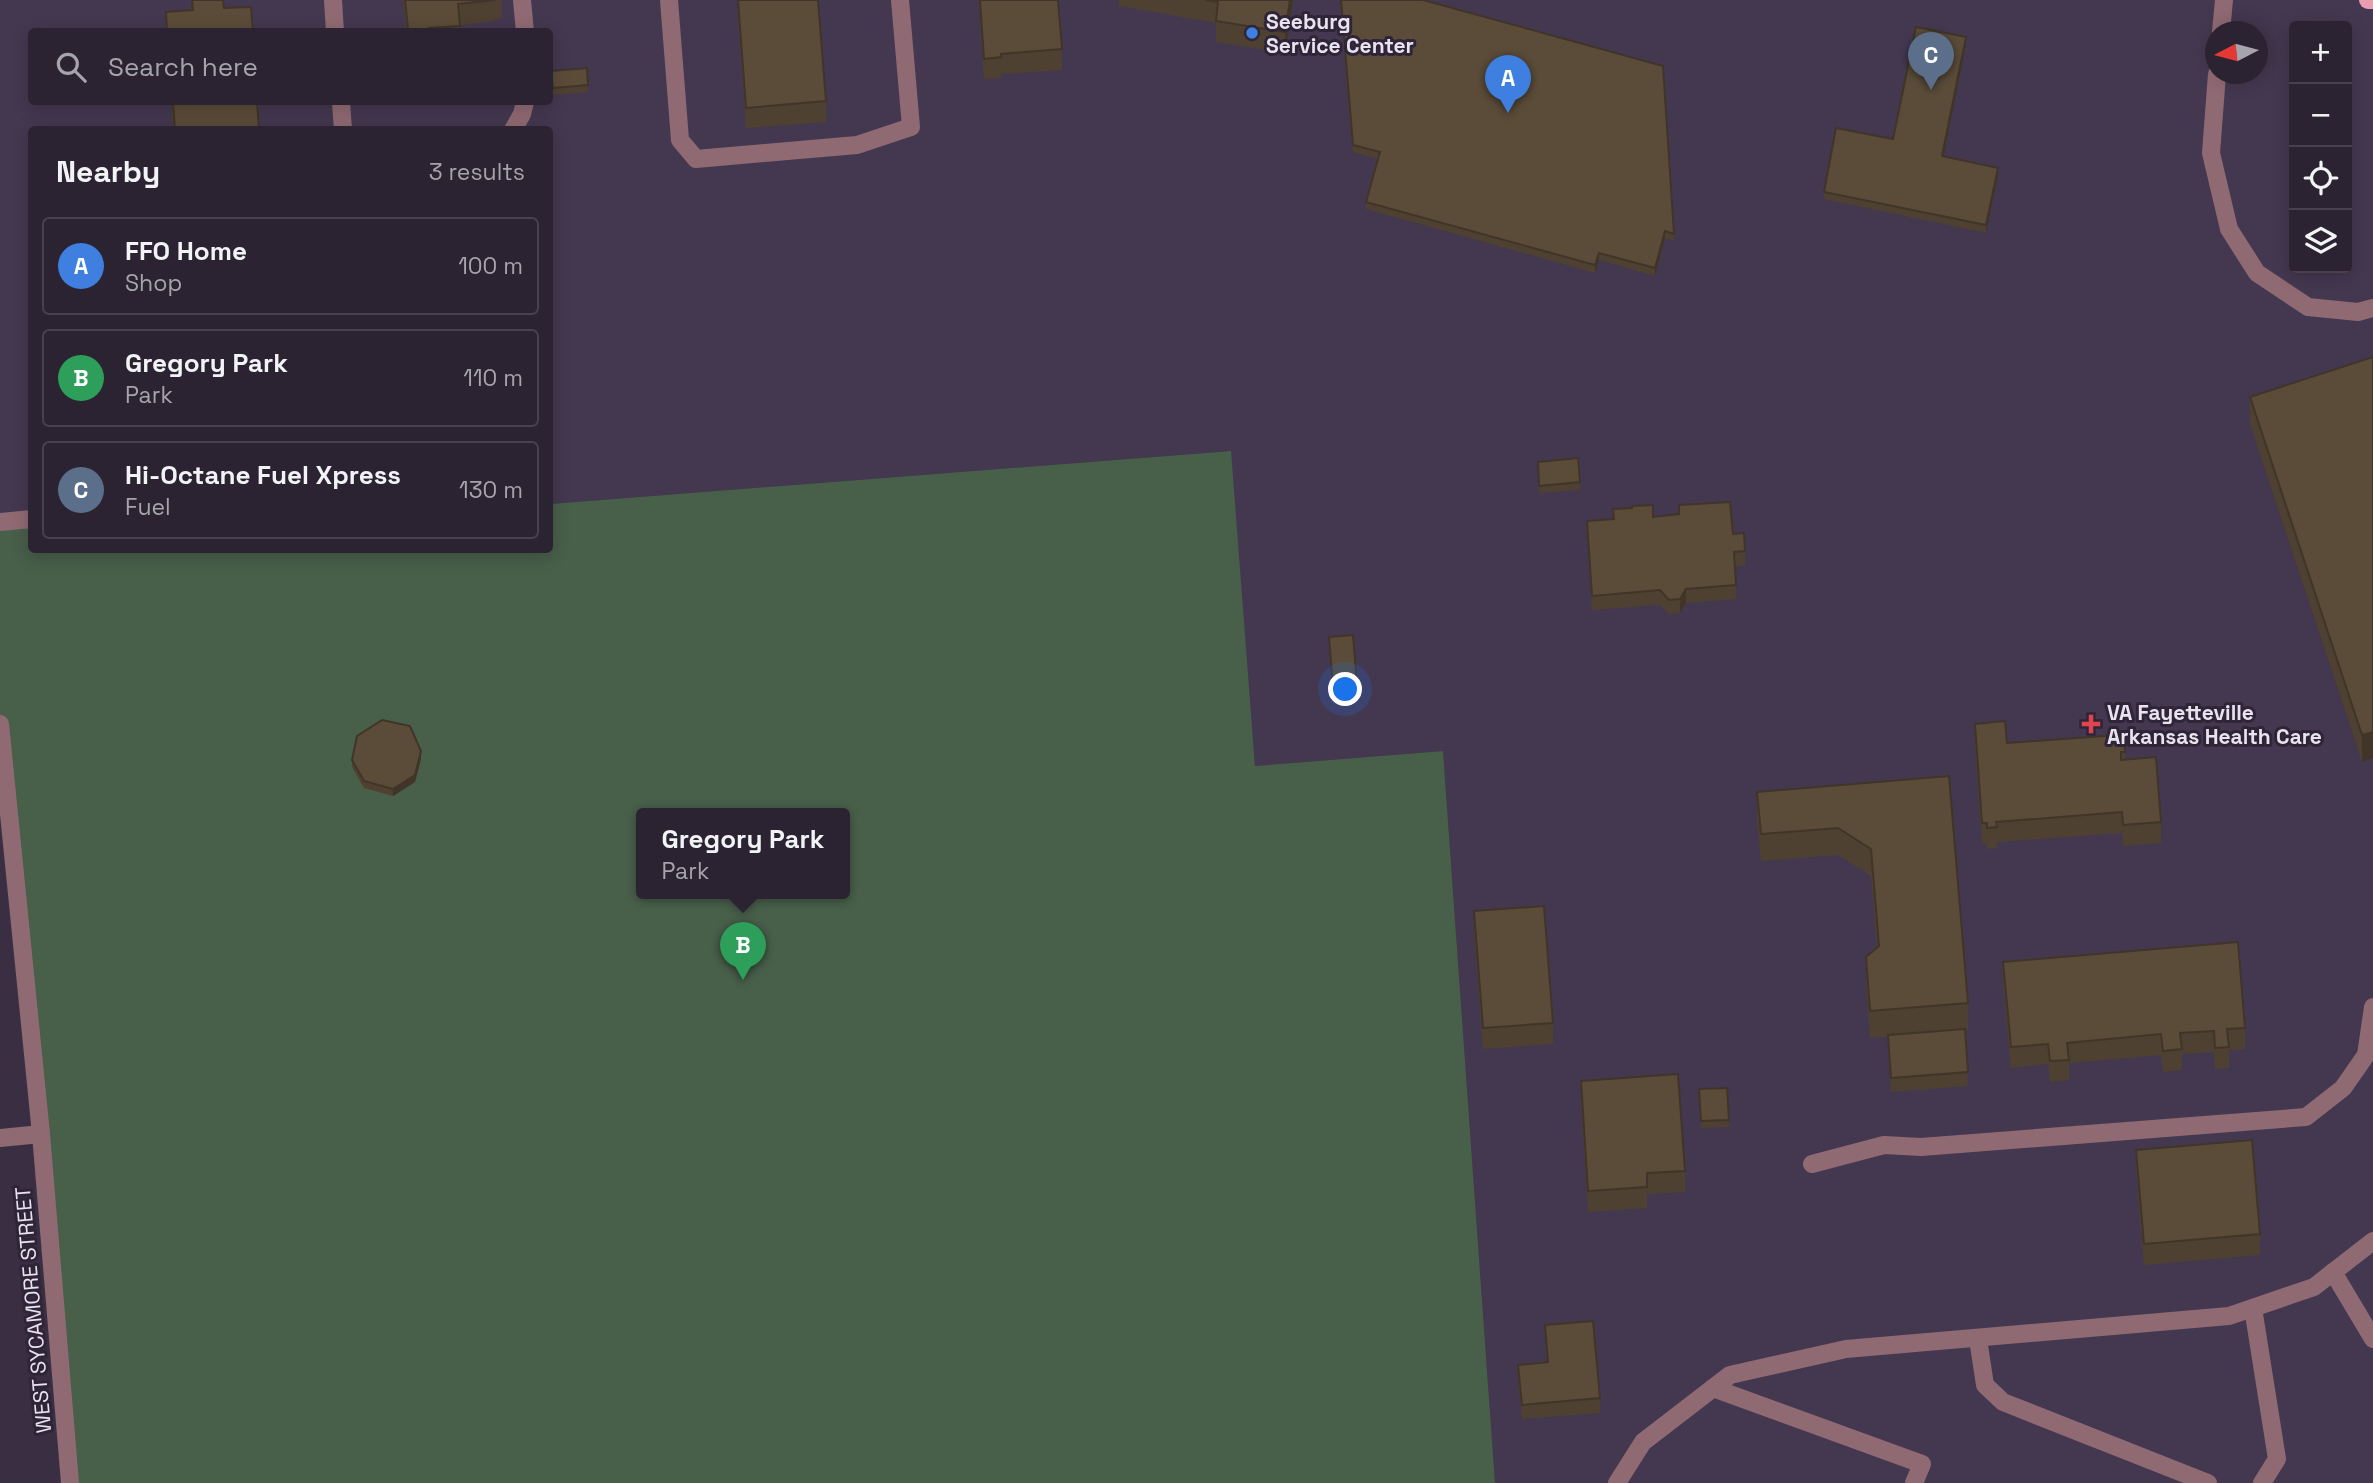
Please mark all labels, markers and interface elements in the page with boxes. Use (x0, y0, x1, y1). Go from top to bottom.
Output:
place label: Seeburg Service Center (1266, 8, 1414, 59)
north arrow (2205, 21, 2268, 84)
map controls (2289, 21, 2352, 273)
button: + (2289, 21, 2352, 84)
marker: Seeburg Service Center (1244, 25, 1260, 41)
search box (28, 28, 553, 105)
pin: C (1908, 32, 1954, 90)
icon: search (52, 48, 90, 86)
text: Search here (108, 50, 258, 84)
pin: A (1485, 55, 1531, 113)
button: − (2289, 84, 2352, 147)
button: locate (2289, 147, 2352, 210)
text: Nearby (56, 152, 160, 191)
text: 3 results (429, 157, 525, 187)
button: layers (2289, 210, 2352, 273)
text: FFO Home (125, 234, 247, 268)
text: A (74, 251, 88, 281)
text: 100 m (458, 251, 523, 281)
text: Shop (125, 268, 182, 298)
text: Gregory Park (125, 346, 288, 380)
text: B (73, 363, 89, 393)
text: 110 m (463, 363, 523, 393)
text: Park (125, 380, 173, 410)
text: Hi-Octane Fuel Xpress (125, 458, 401, 492)
text: C (74, 475, 88, 505)
text: 130 m (459, 475, 523, 505)
text: Fuel (125, 492, 171, 522)
your location (1328, 672, 1362, 706)
place label: VA Fayetteville Arkansas Health Care (2107, 699, 2322, 750)
marker: VA Fayetteville Arkansas Health Care (2081, 714, 2101, 734)
popup (636, 808, 850, 899)
text: Gregory Park (662, 822, 824, 856)
text: Park (662, 856, 709, 886)
pin: B (720, 922, 766, 980)
street label: WEST SYCAMORE STREET (9, 1186, 57, 1434)

